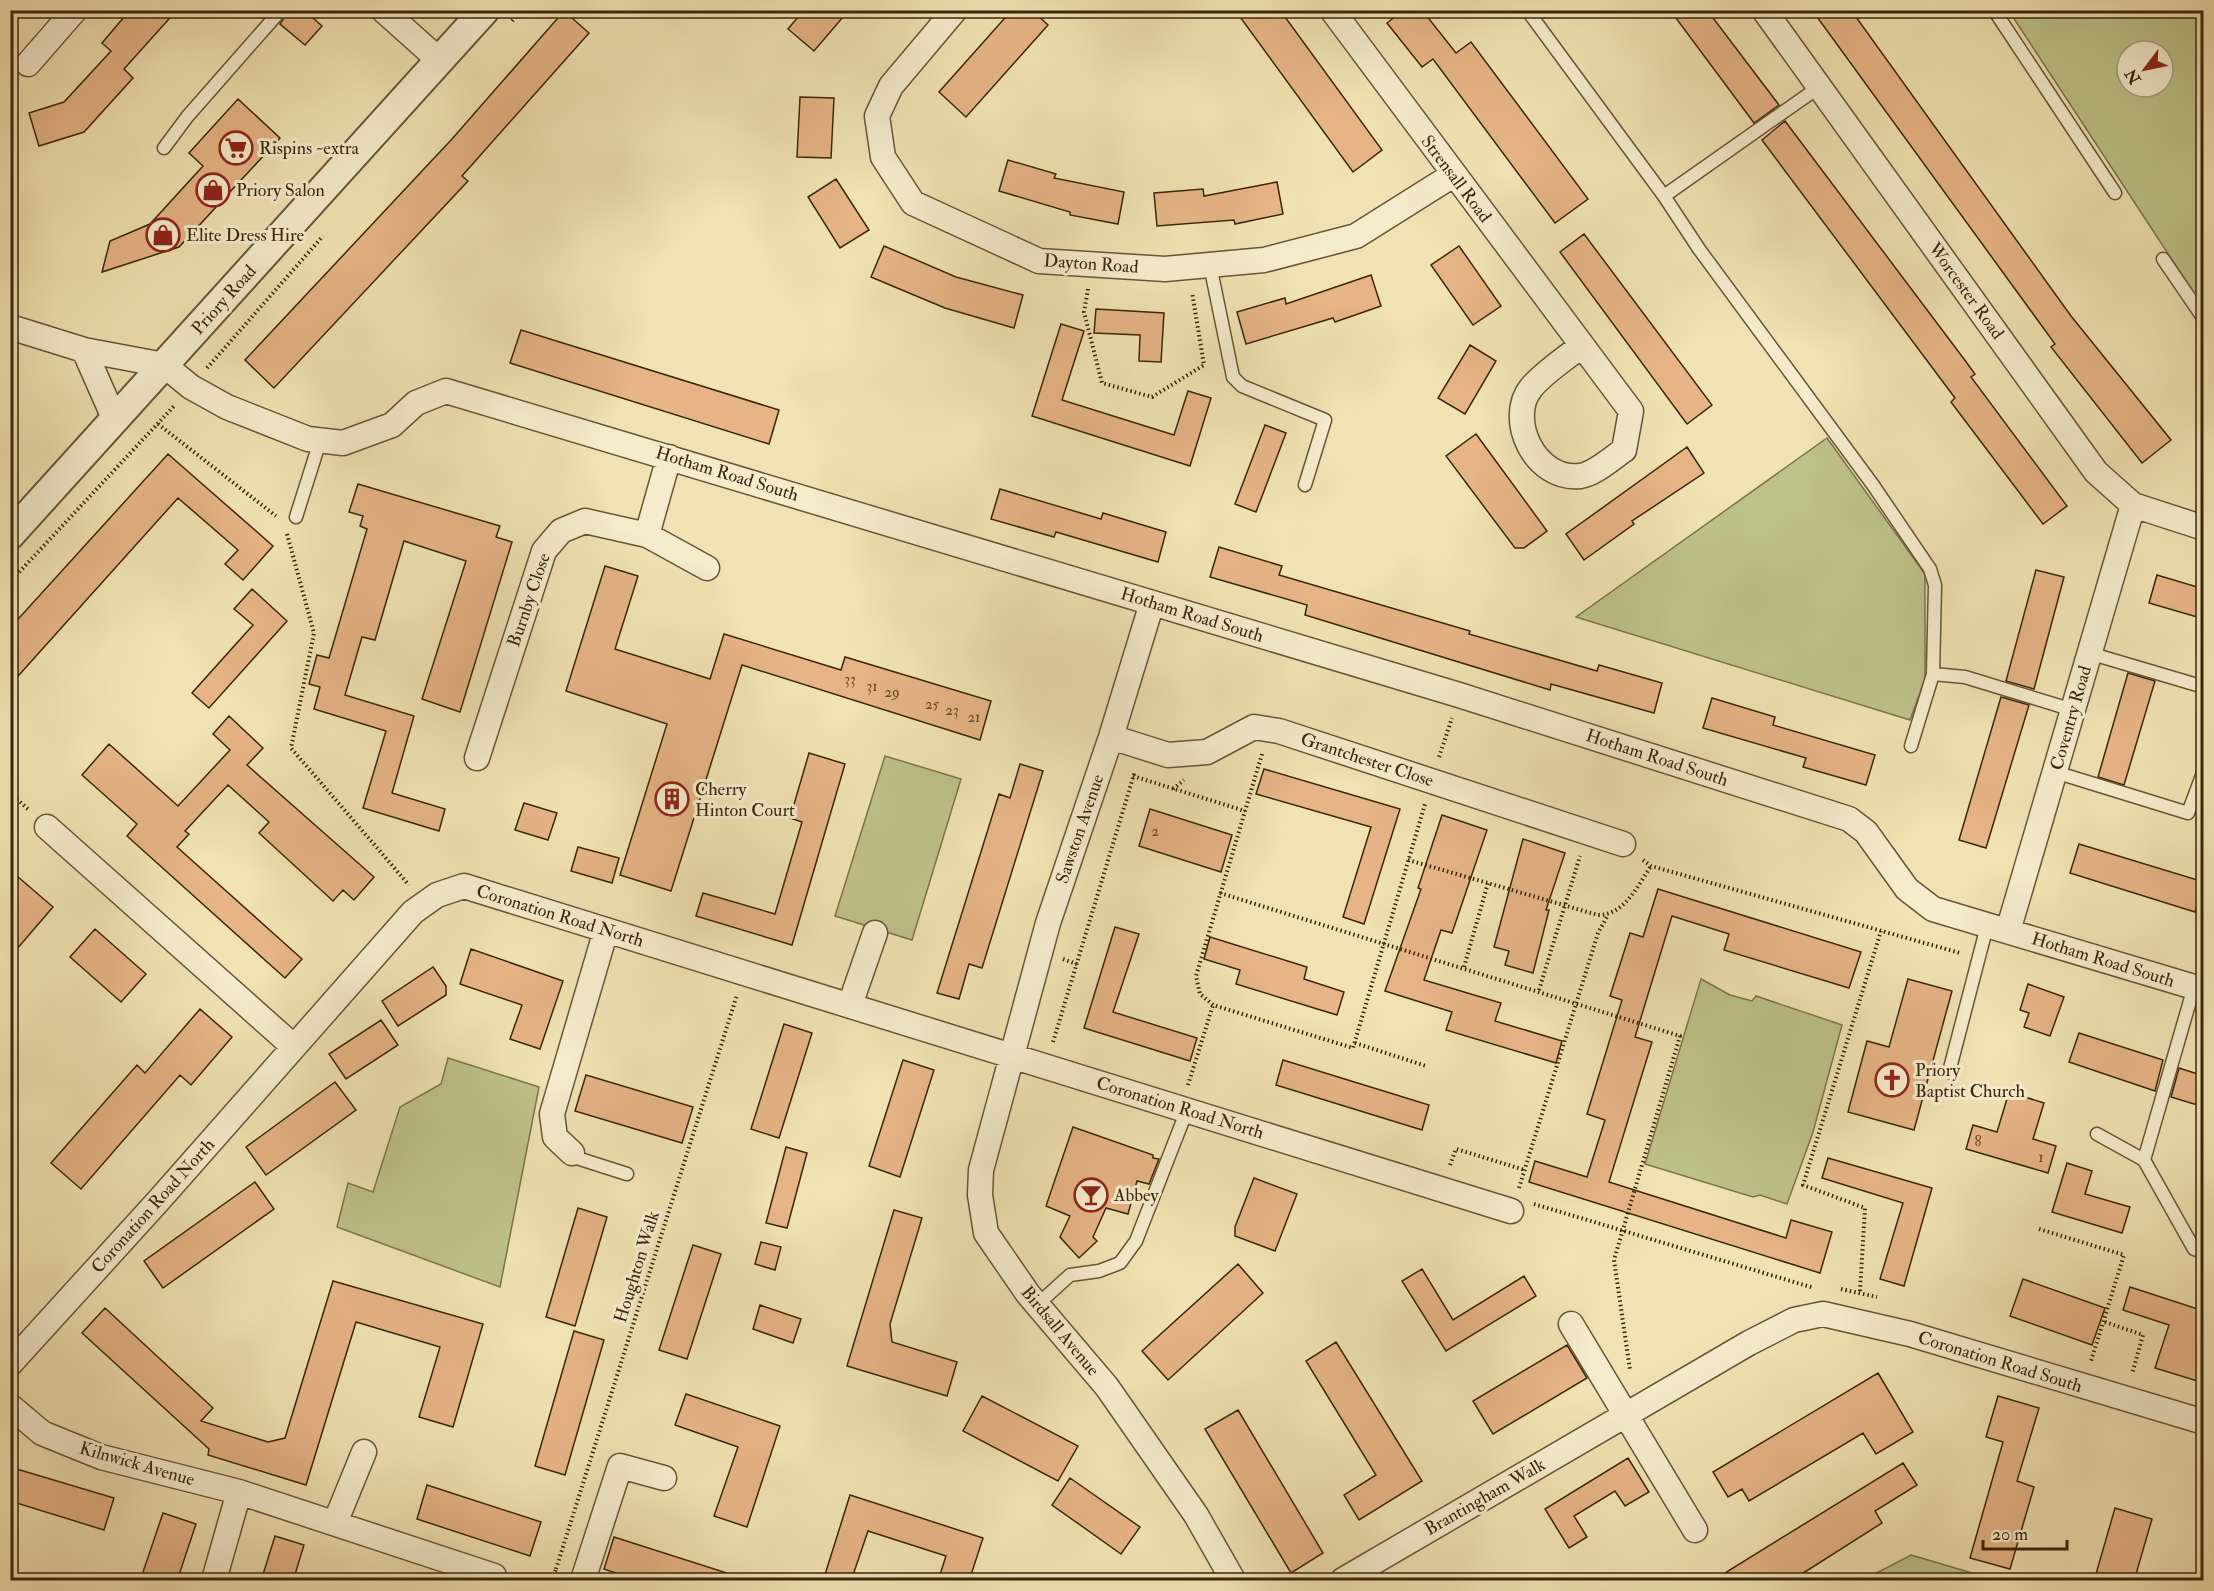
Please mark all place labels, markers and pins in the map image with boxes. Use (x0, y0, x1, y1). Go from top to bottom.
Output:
supermarket icon: Rispins ~extra (218, 130, 254, 166)
place label: Rispins ~extra (259, 137, 359, 160)
shop icon: Priory Salon (195, 172, 231, 208)
place label: Priory Salon (236, 179, 325, 202)
shop icon: Elite Dress Hire (145, 217, 181, 253)
place label: Elite Dress Hire (186, 224, 305, 247)
place label: Cherry Hinton Court (695, 778, 795, 822)
building icon: Cherry Hinton Court (654, 781, 690, 817)
place label: Priory Baptist Church (1915, 1059, 2025, 1103)
church icon: Priory Baptist Church (1874, 1062, 1910, 1098)
bar icon: Abbey (1073, 1177, 1109, 1213)
place label: Abbey (1113, 1184, 1160, 1207)

